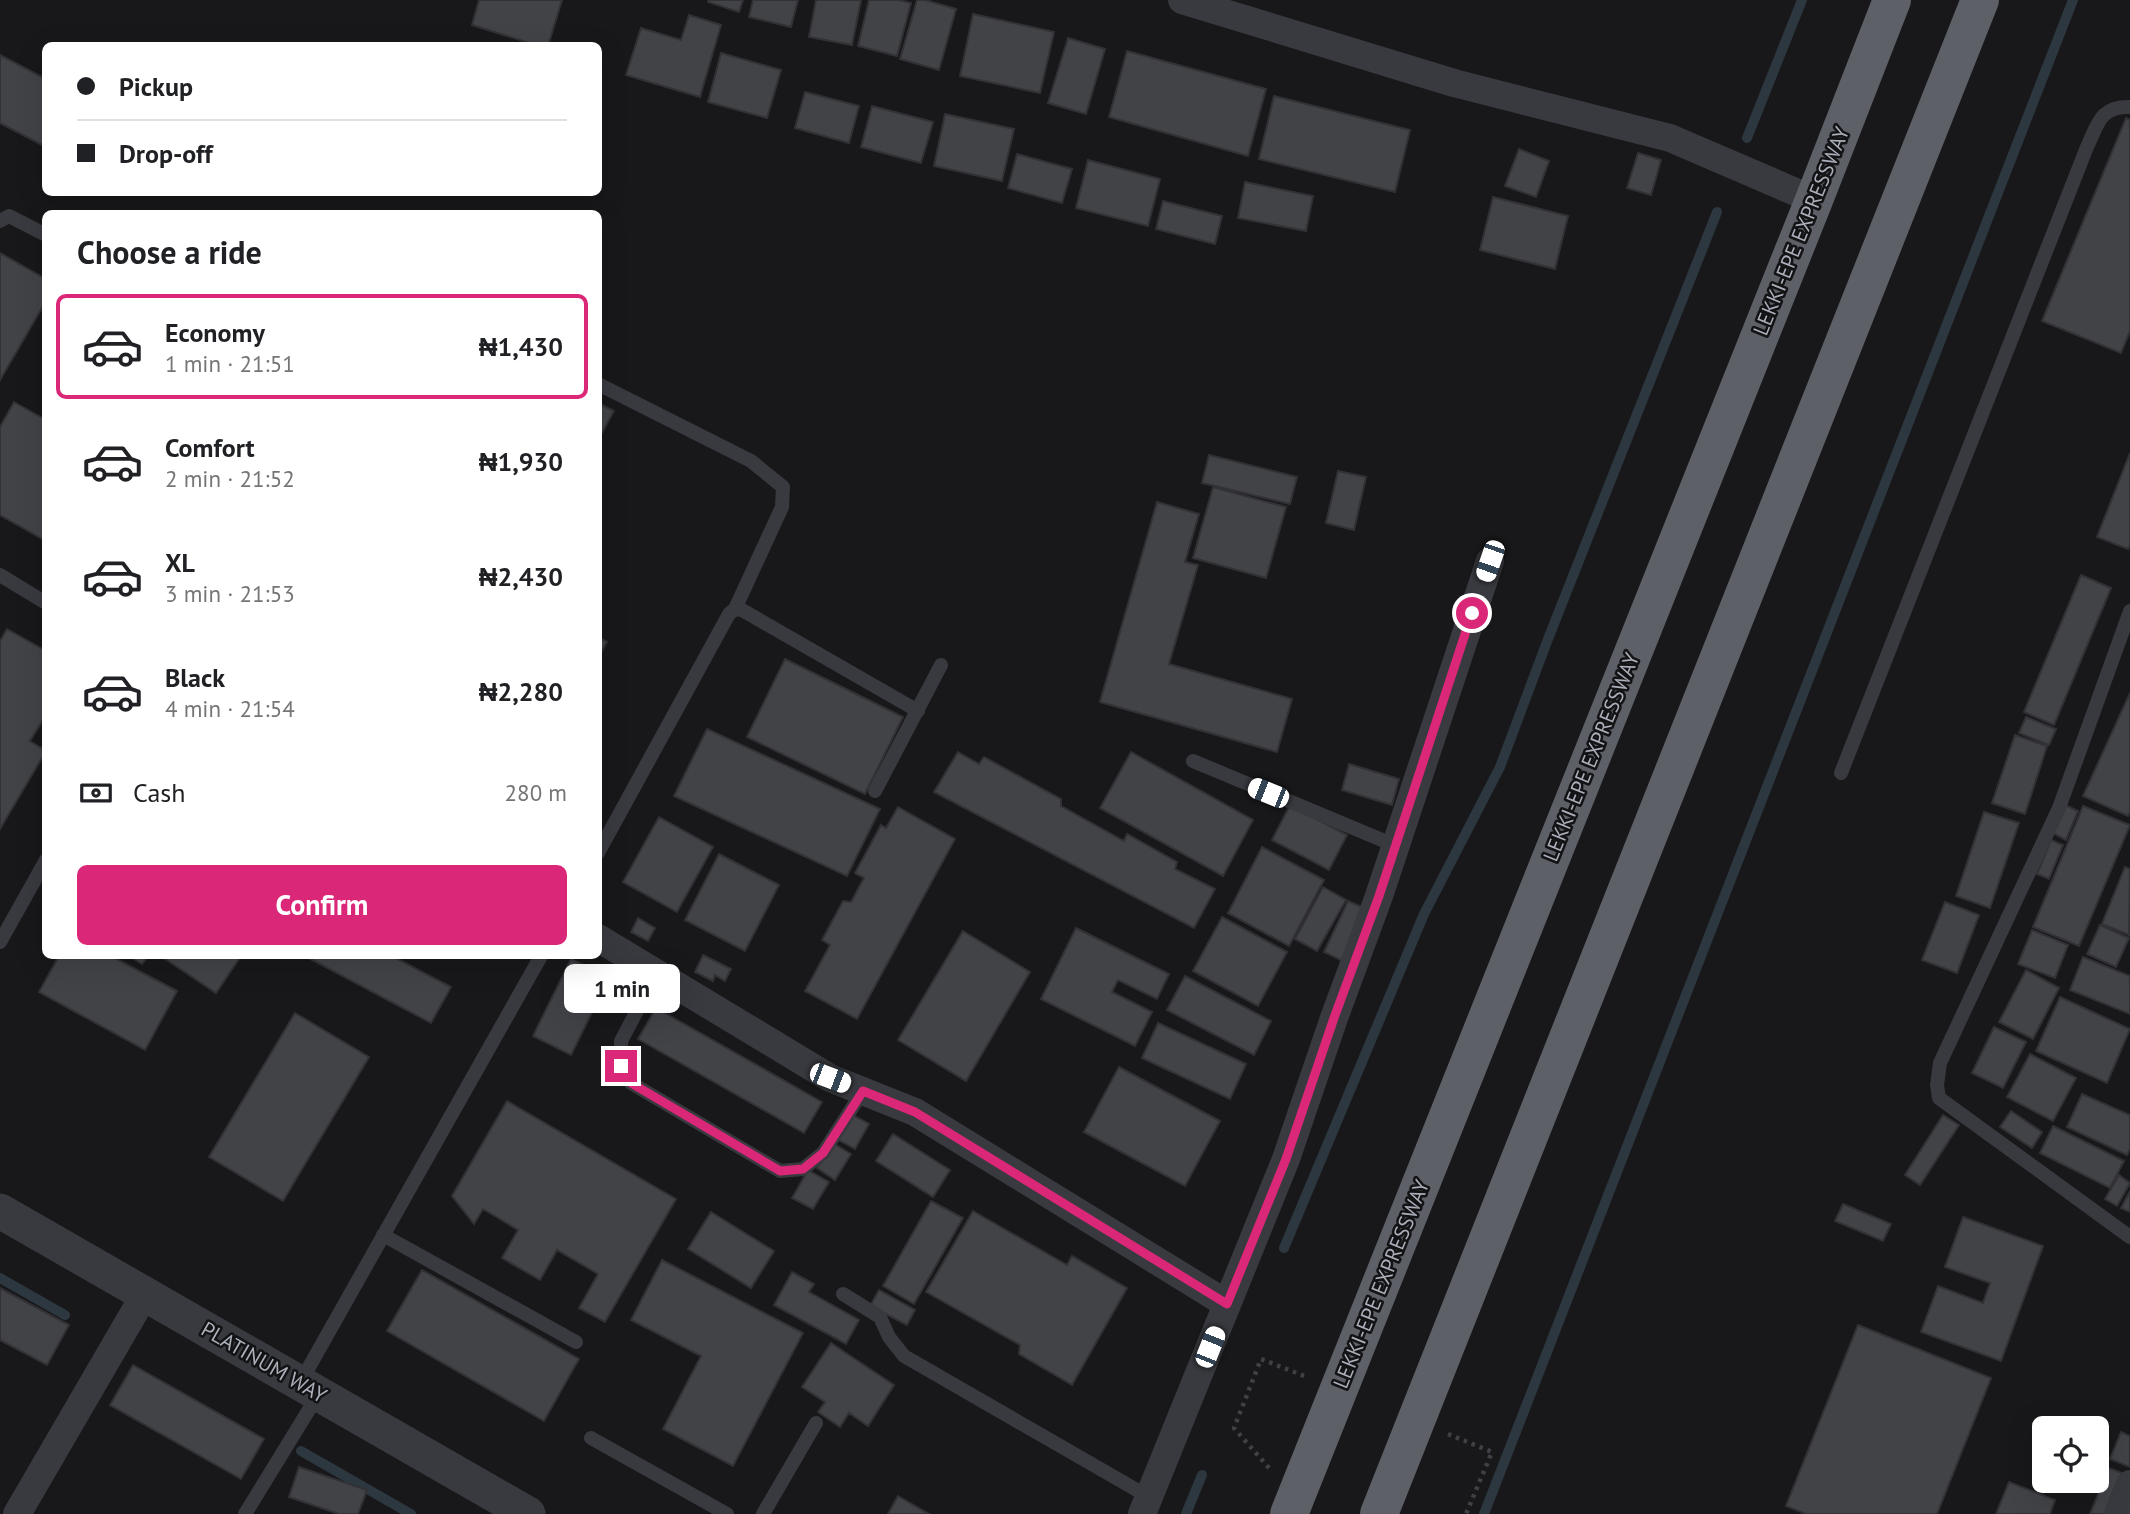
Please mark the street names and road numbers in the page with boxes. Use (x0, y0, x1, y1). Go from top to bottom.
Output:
street label: LEKKI-EPE EXPRESSWAY (1747, 122, 1855, 339)
street label: LEKKI-EPE EXPRESSWAY (1537, 648, 1645, 865)
street label: LEKKI-EPE EXPRESSWAY (1327, 1175, 1435, 1392)
street label: PLATINUM WAY (196, 1315, 332, 1409)

